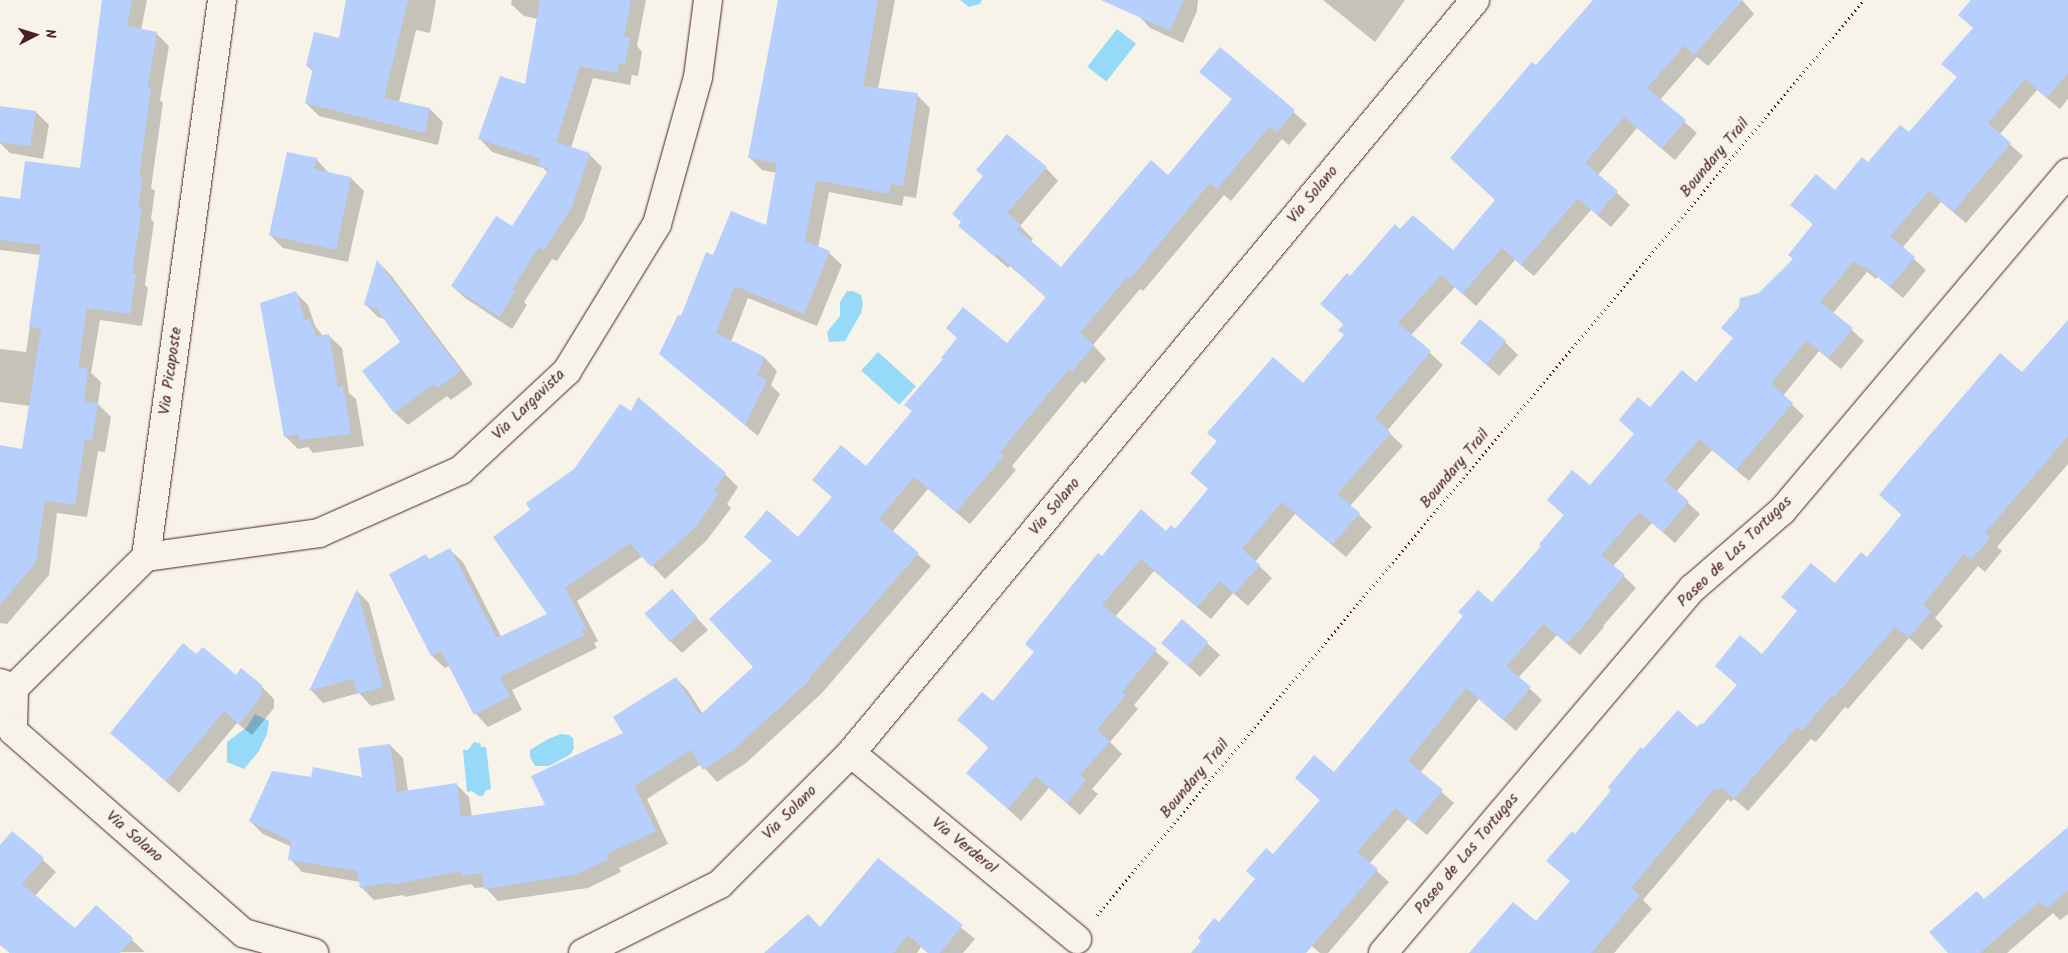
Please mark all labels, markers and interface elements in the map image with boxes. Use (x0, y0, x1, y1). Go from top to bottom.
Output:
north arrow (10, 10, 60, 60)
text: N (39, 28, 61, 39)
street label: Boundary Trail (1676, 115, 1754, 201)
street label: Via Solano (1283, 162, 1343, 228)
street label: Via Picaposte (155, 326, 187, 416)
street label: Via Largavista (489, 365, 569, 445)
street label: Boundary Trail (1416, 426, 1494, 512)
street label: Via Solano (1025, 474, 1085, 540)
street label: Paseo de Las Tortugas (1674, 492, 1796, 612)
street label: Boundary Trail (1156, 736, 1234, 822)
street label: Via Solano (759, 782, 821, 844)
street label: Paseo de Las Tortugas (1411, 790, 1523, 918)
street label: Via Solano (102, 807, 166, 867)
street label: Via Verderol (927, 814, 1001, 878)

